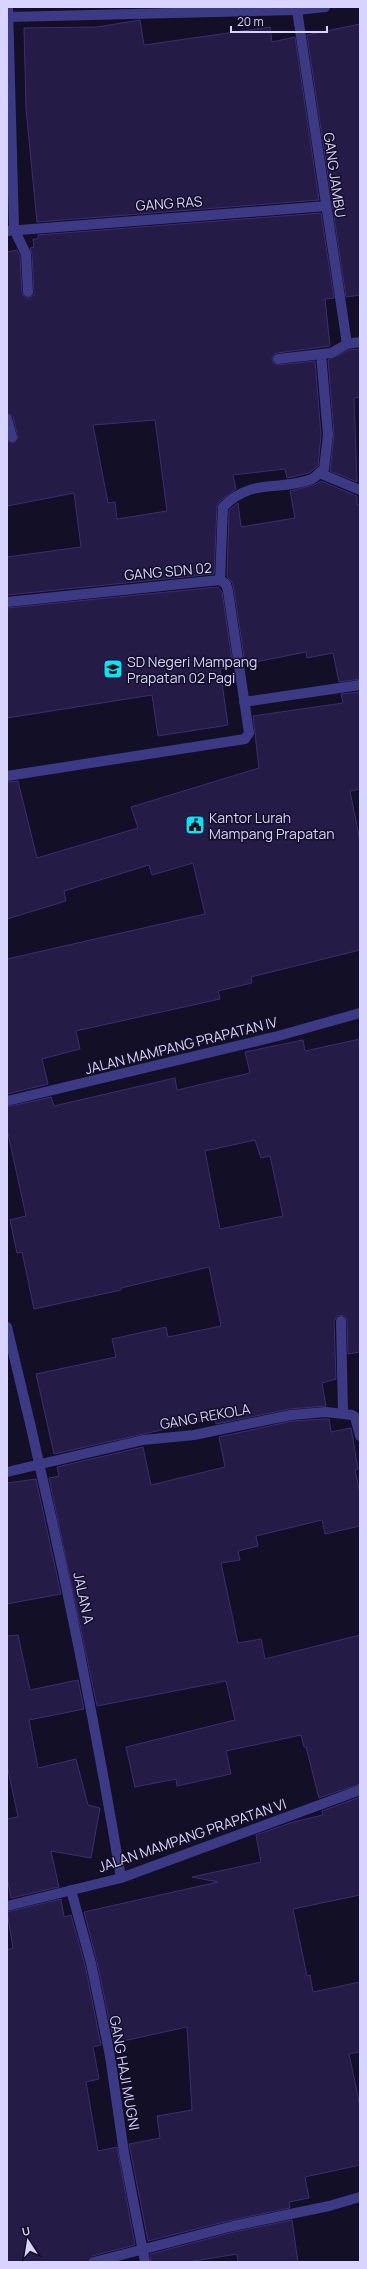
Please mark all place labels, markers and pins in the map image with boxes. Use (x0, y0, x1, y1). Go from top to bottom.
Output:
place label: SD Negeri Mampang Prapatan 02 Pagi (127, 652, 257, 687)
school or university icon: SD Negeri Mampang Prapatan 02 Pagi (102, 658, 124, 680)
place label: Kantor Lurah Mampang Prapatan (209, 808, 335, 843)
public building icon: Kantor Lurah Mampang Prapatan (184, 814, 206, 836)

